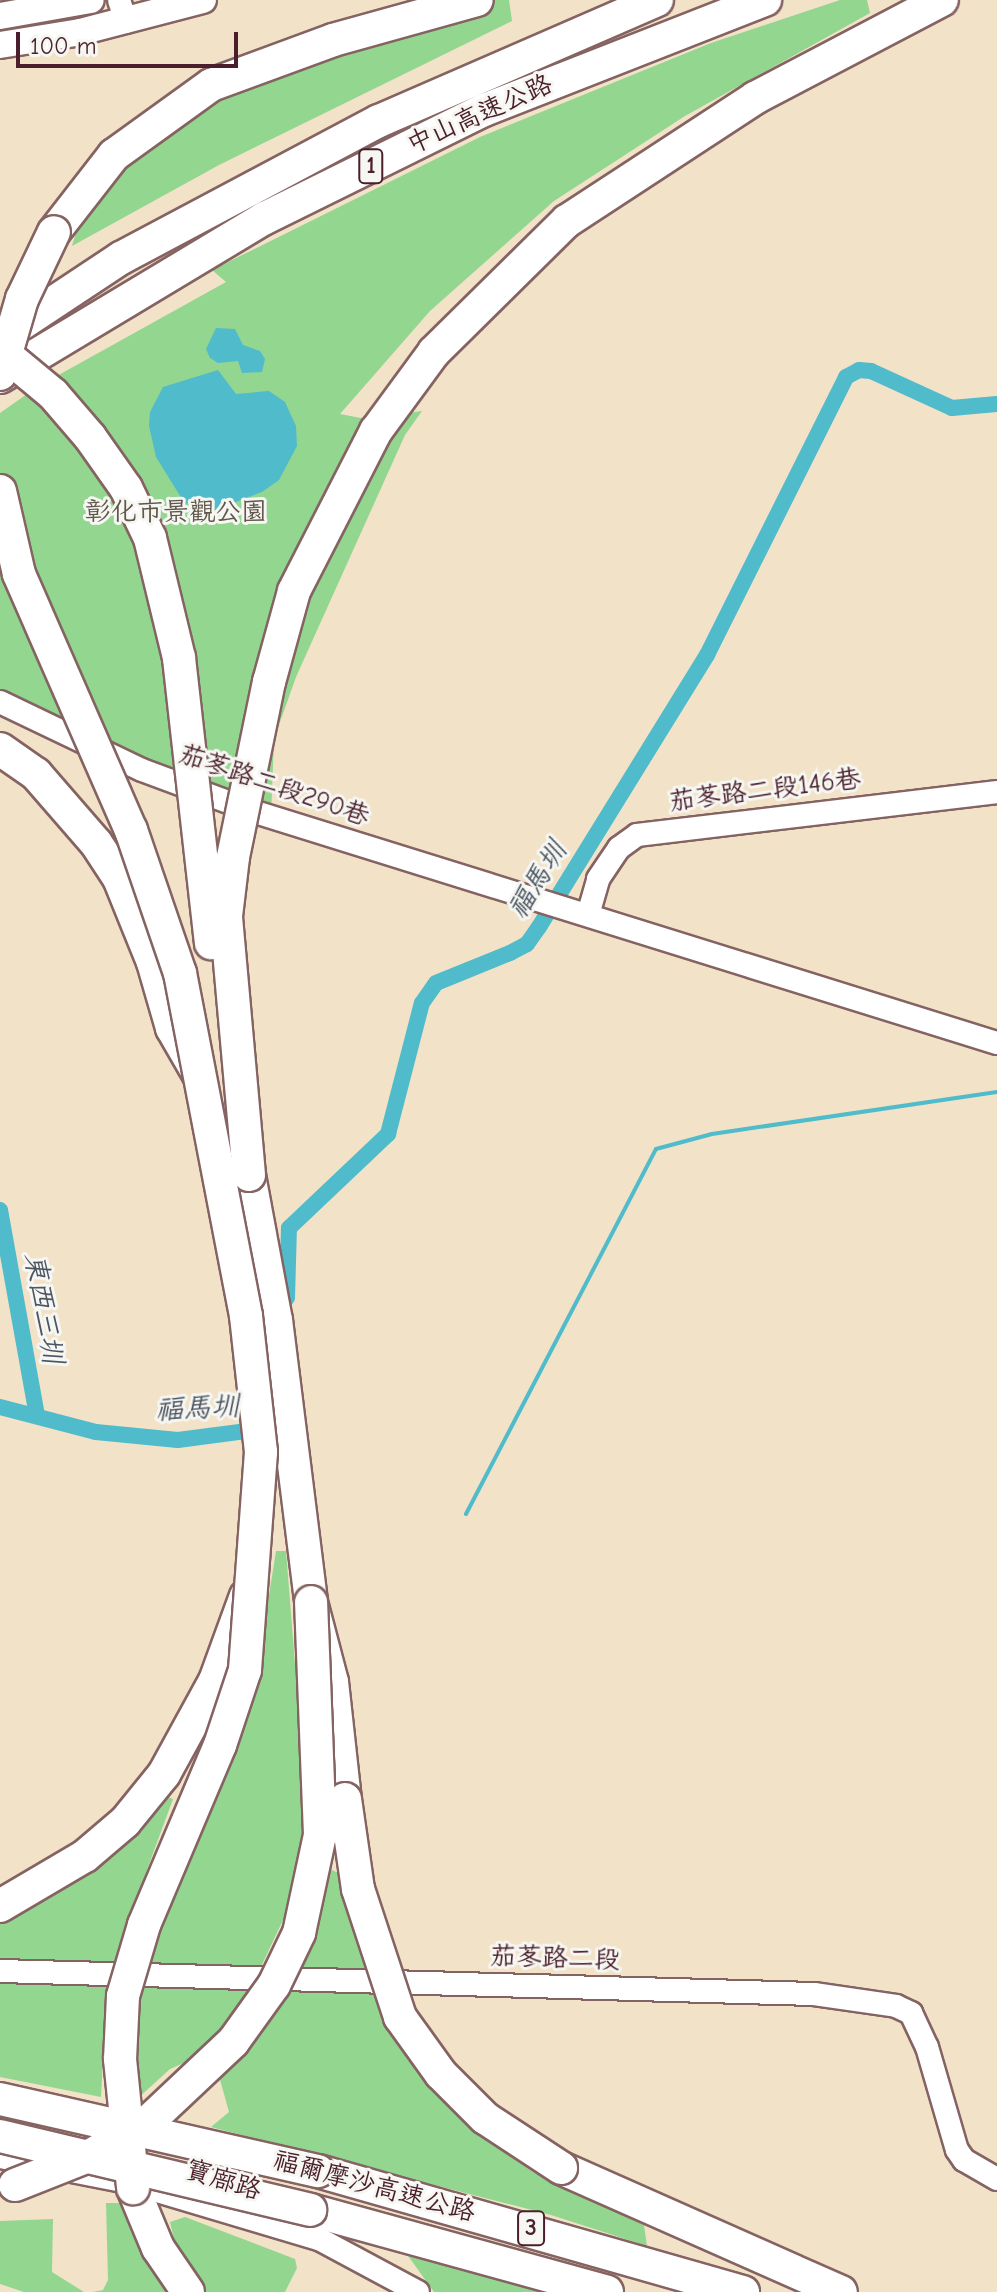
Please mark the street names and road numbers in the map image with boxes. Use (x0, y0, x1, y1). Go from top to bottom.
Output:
street label: 中山高速公路 (402, 69, 558, 161)
road number: 1 (357, 146, 385, 186)
street label: 茄苳路二段290巷 (175, 739, 373, 833)
street label: 茄苳路二段146巷 (667, 764, 863, 818)
street label: 茄苳路二段 (489, 1941, 621, 1977)
street label: 福爾摩沙高速公路 (270, 2145, 478, 2229)
street label: 寶廍路 (181, 2155, 265, 2207)
road number: 3 (517, 2208, 545, 2248)

